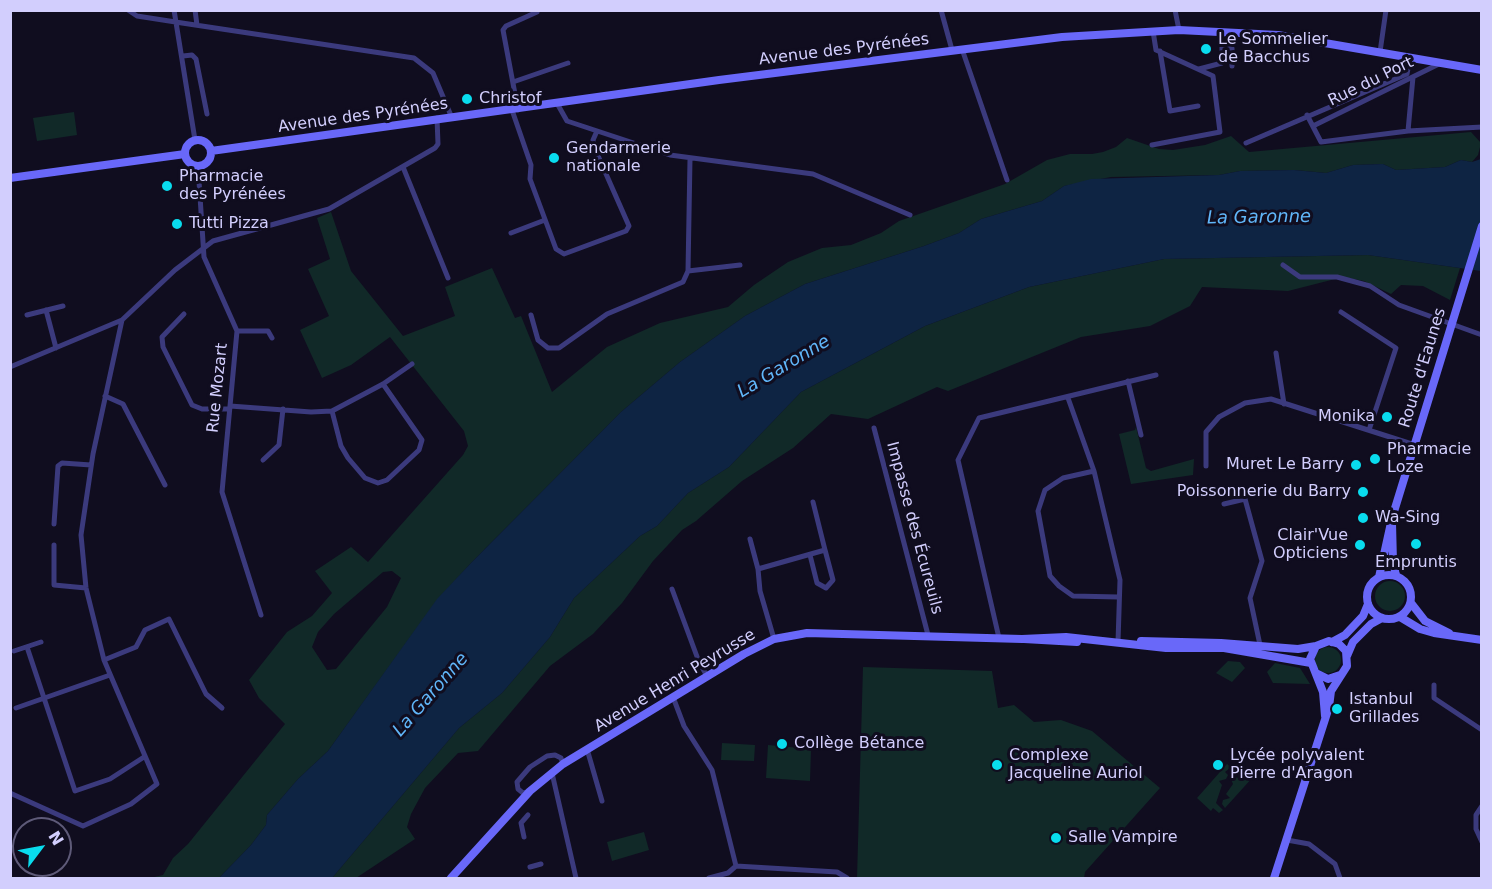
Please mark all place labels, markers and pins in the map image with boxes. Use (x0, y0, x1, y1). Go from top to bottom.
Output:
place label: Le Sommelier de Bacchus (1218, 30, 1328, 68)
marker: Le Sommelier de Bacchus (1199, 42, 1213, 56)
place label: Christof (479, 89, 541, 109)
marker: Christof (460, 92, 474, 106)
place label: Gendarmerie nationale (566, 139, 671, 177)
marker: Gendarmerie nationale (547, 151, 561, 165)
place label: Pharmacie des Pyrénées (179, 167, 286, 205)
marker: Pharmacie des Pyrénées (160, 179, 174, 193)
place label: Tutti Pizza (189, 214, 269, 234)
marker: Tutti Pizza (170, 217, 184, 231)
place label: Monika (1318, 407, 1375, 427)
marker: Monika (1380, 410, 1394, 424)
place label: Pharmacie Loze (1387, 440, 1471, 478)
marker: Pharmacie Loze (1368, 452, 1382, 466)
place label: Muret Le Barry (1226, 455, 1344, 475)
marker: Muret Le Barry (1349, 458, 1363, 472)
place label: Poissonnerie du Barry (1177, 482, 1351, 502)
marker: Poissonnerie du Barry (1356, 485, 1370, 499)
place label: Wa-Sing (1375, 508, 1440, 528)
marker: Wa-Sing (1356, 511, 1370, 525)
place label: Clair'Vue Opticiens (1273, 526, 1348, 564)
marker: Empruntis (1409, 537, 1423, 551)
marker: Clair'Vue Opticiens (1353, 538, 1367, 552)
place label: Empruntis (1375, 553, 1457, 573)
place label: Istanbul Grillades (1349, 690, 1419, 728)
marker: Istanbul Grillades (1330, 702, 1344, 716)
place label: Collège Bétance (794, 734, 924, 754)
marker: Collège Bétance (775, 737, 789, 751)
place label: Complexe Jacqueline Auriol (1009, 746, 1143, 784)
place label: Lycée polyvalent Pierre d'Aragon (1230, 746, 1364, 784)
marker: Complexe Jacqueline Auriol (990, 758, 1004, 772)
marker: Lycée polyvalent Pierre d'Aragon (1211, 758, 1225, 772)
place label: Salle Vampire (1068, 828, 1178, 848)
marker: Salle Vampire (1049, 831, 1063, 845)

